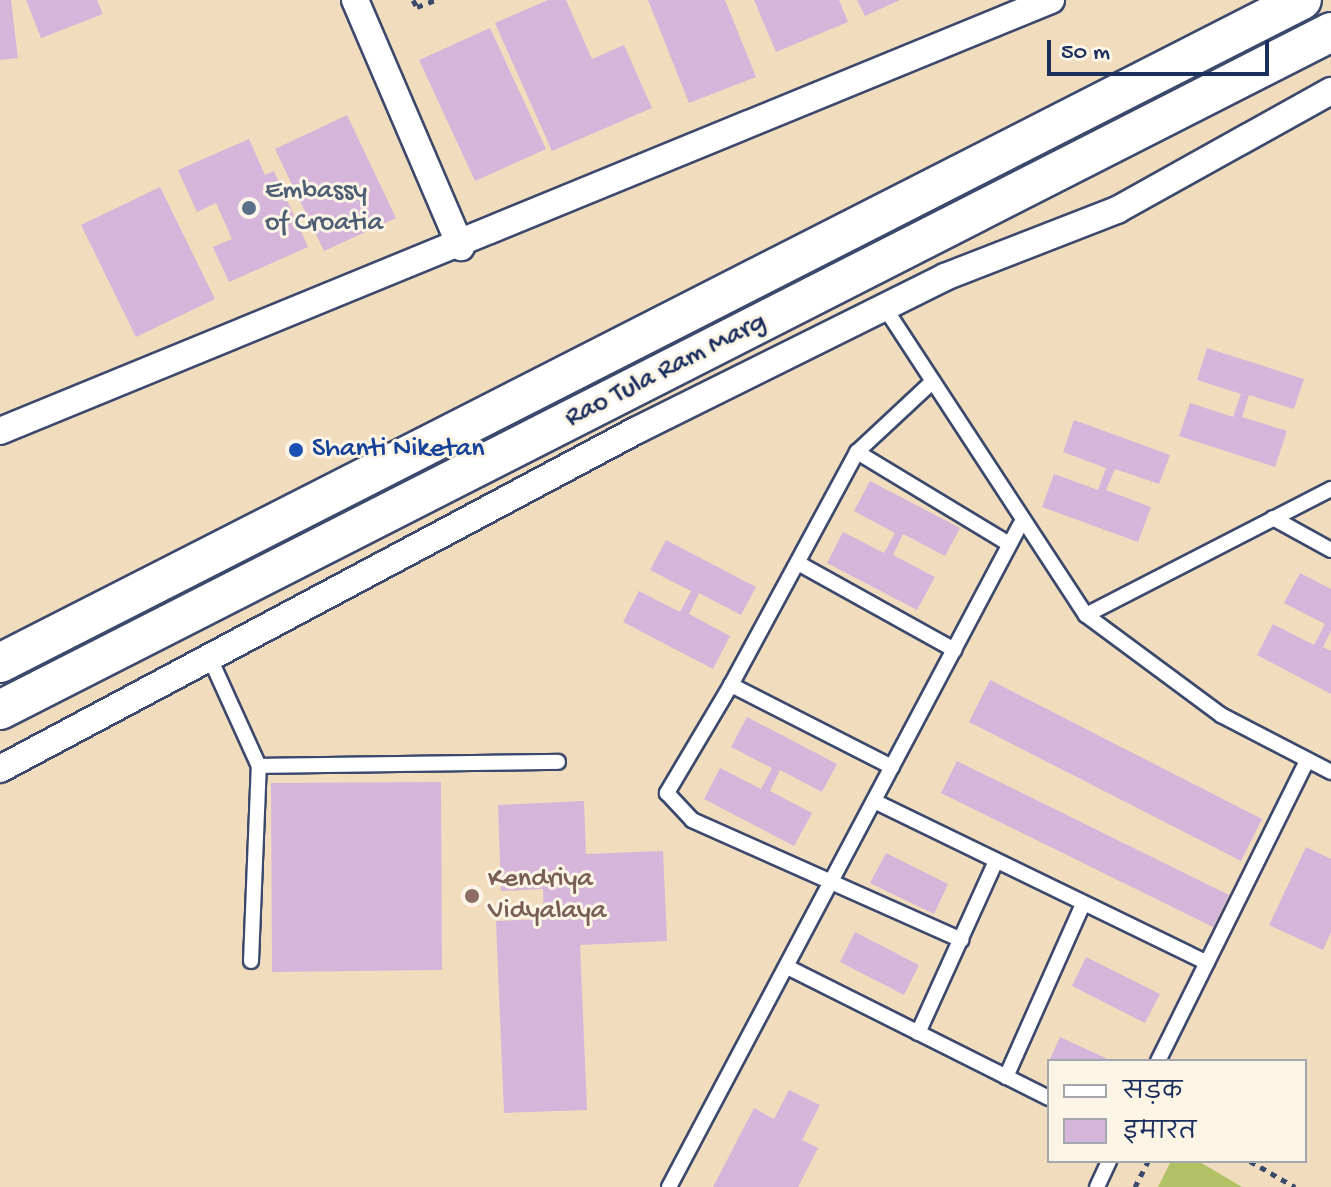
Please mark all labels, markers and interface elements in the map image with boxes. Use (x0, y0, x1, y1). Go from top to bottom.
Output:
scale bar (1051, 24, 1273, 74)
text: 50 m (1061, 39, 1110, 68)
place label: Embassy of Croatia (265, 175, 383, 241)
marker: Embassy of Croatia (240, 199, 258, 217)
street label: Rao Tula Ram Marg (560, 306, 772, 436)
place label: Shanti Niketan (312, 433, 485, 467)
marker: Shanti Niketan (287, 441, 305, 459)
place label: Kendriya Vidyalaya (488, 863, 606, 929)
marker: Kendriya Vidyalaya (463, 887, 481, 905)
legend (1047, 1059, 1307, 1163)
text: सड़क (1123, 1079, 1182, 1108)
text: इमारत (1123, 1119, 1196, 1148)

